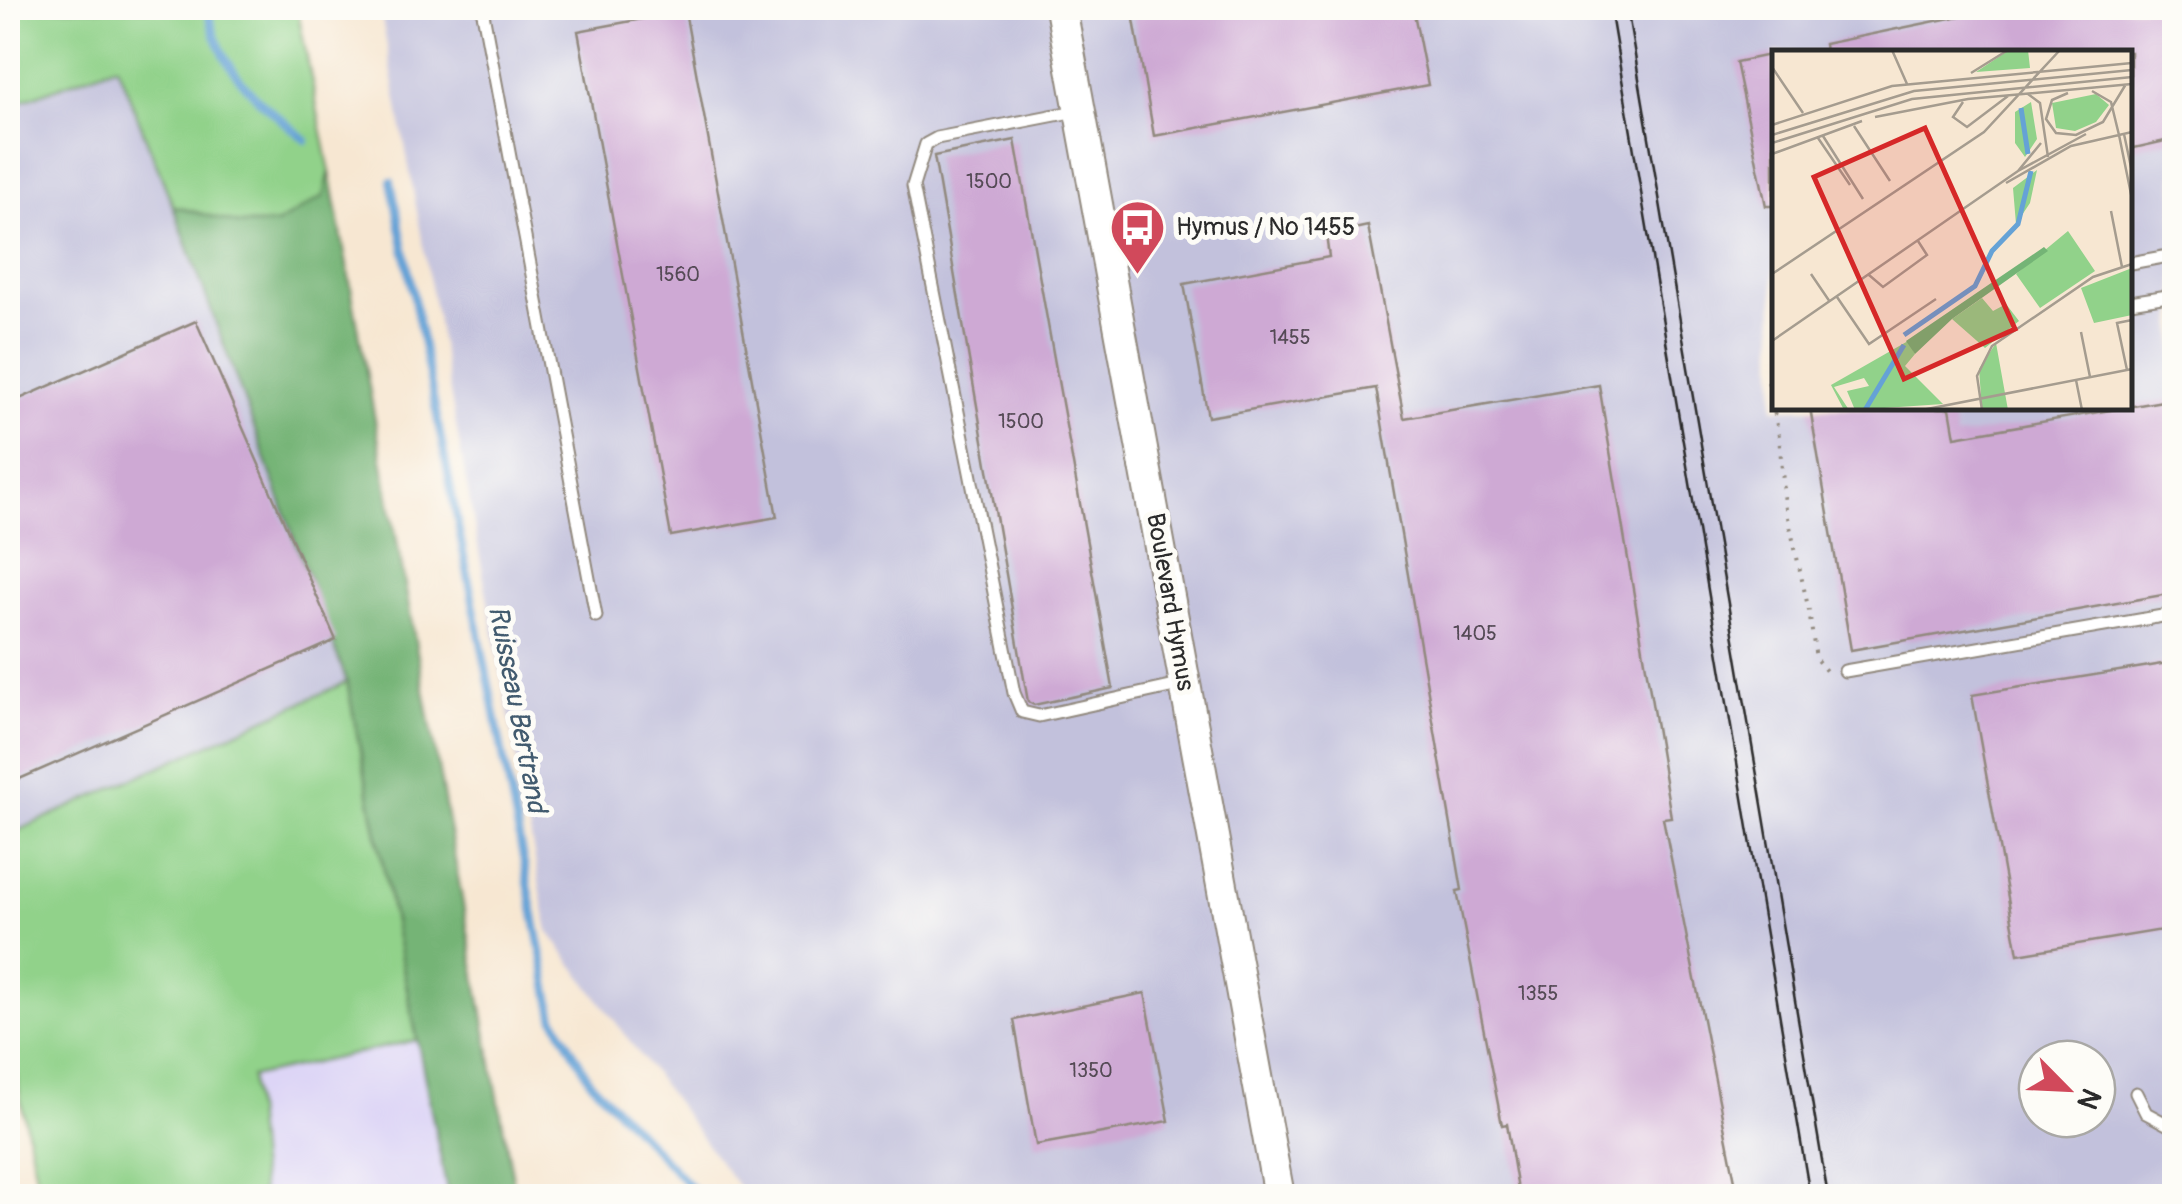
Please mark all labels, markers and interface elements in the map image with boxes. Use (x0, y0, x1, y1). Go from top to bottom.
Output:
inset map (1772, 50, 2132, 410)
house number: 1500 (966, 169, 1012, 194)
bus stop icon: Hymus / No 1455 (1107, 197, 1167, 276)
place label: Hymus / No 1455 (1176, 212, 1355, 243)
house number: 1560 (656, 262, 700, 287)
house number: 1455 (1269, 325, 1311, 350)
house number: 1500 (998, 409, 1044, 434)
street label: Boulevard Hymus (1139, 511, 1201, 693)
water label: Ruisseau Bertrand (480, 603, 555, 818)
house number: 1405 (1453, 621, 1497, 646)
house number: 1355 (1518, 981, 1558, 1006)
north arrow (2017, 1039, 2117, 1139)
house number: 1350 (1069, 1058, 1113, 1083)
text: N (2069, 1083, 2108, 1114)

